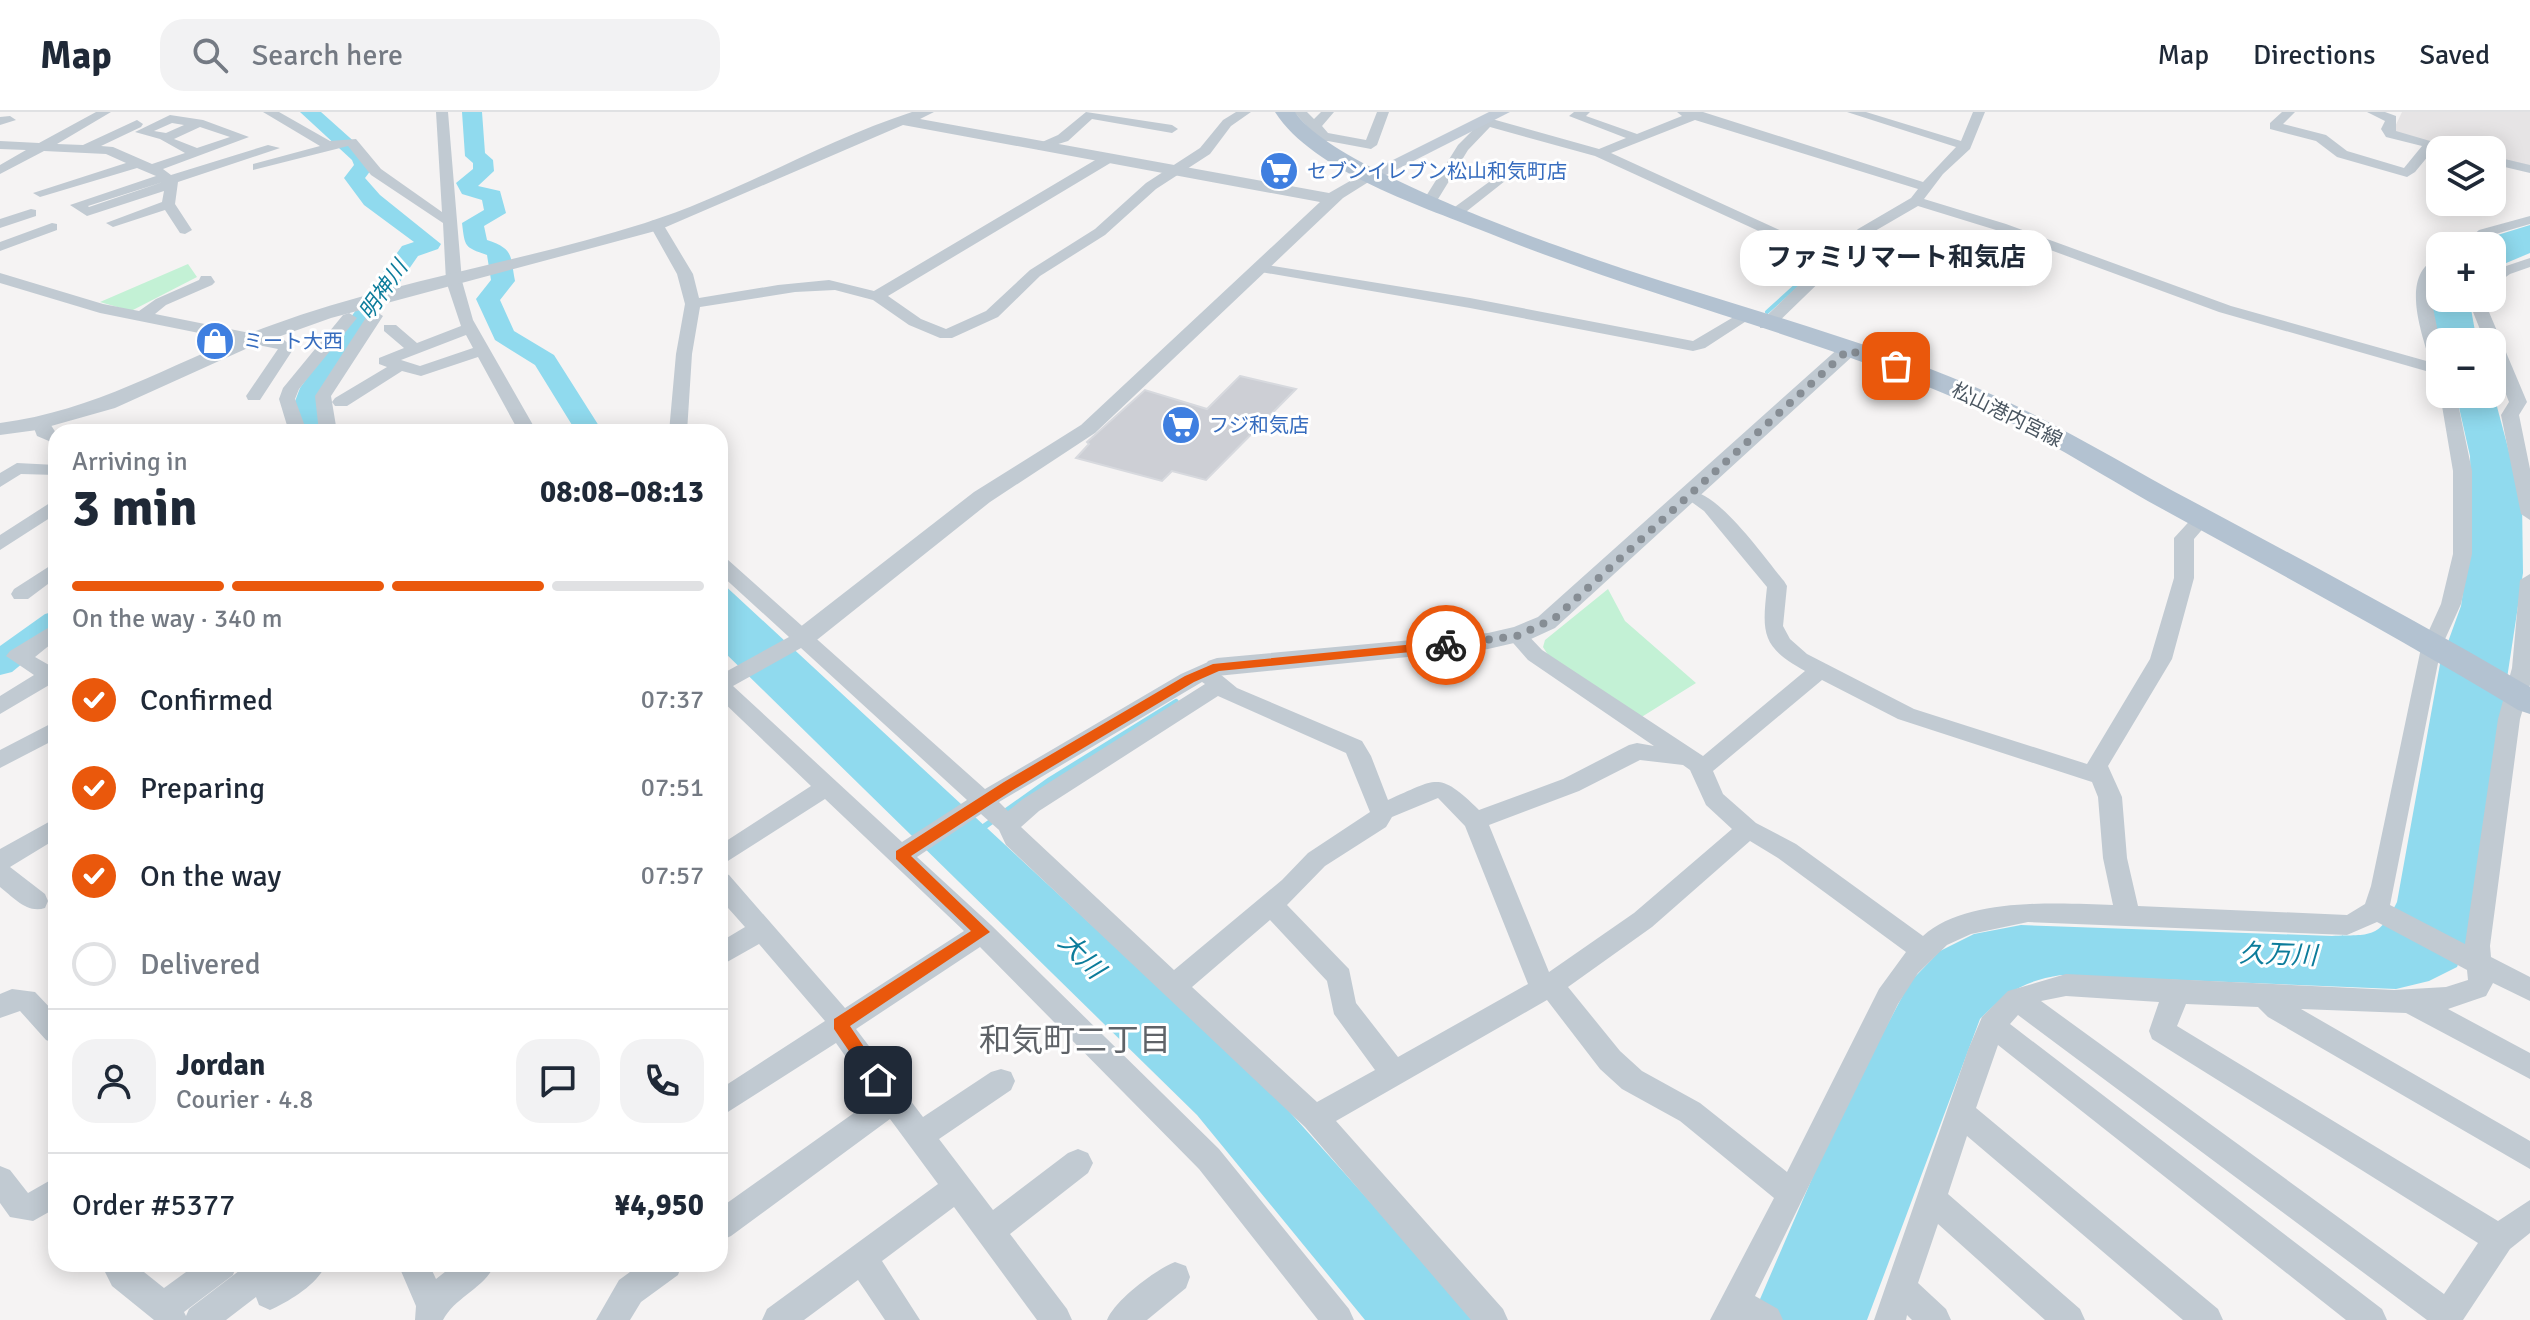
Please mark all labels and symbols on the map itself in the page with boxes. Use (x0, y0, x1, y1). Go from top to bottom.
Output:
supermarket icon: セブンイレブン松山和気町店 (1258, 150, 1300, 192)
place label: セブンイレブン松山和気町店 (1307, 159, 1567, 184)
callout: ファミリマート和気店 (1740, 230, 2052, 286)
water label: 明神川 (353, 254, 414, 325)
shop icon: ミート大西 (194, 320, 236, 362)
place label: ミート大西 (243, 329, 343, 354)
pin (1862, 332, 1930, 400)
street label: 松山港内宮線 (1948, 377, 2066, 453)
supermarket icon: フジ和気店 (1160, 404, 1202, 446)
place label: フジ和気店 (1209, 413, 1309, 438)
courier (1406, 605, 1486, 685)
water label: 大川 (1051, 926, 1113, 988)
water label: 久万川 (2238, 938, 2321, 972)
district label: 和気町二丁目 (979, 1021, 1171, 1060)
pin (844, 1046, 912, 1114)

